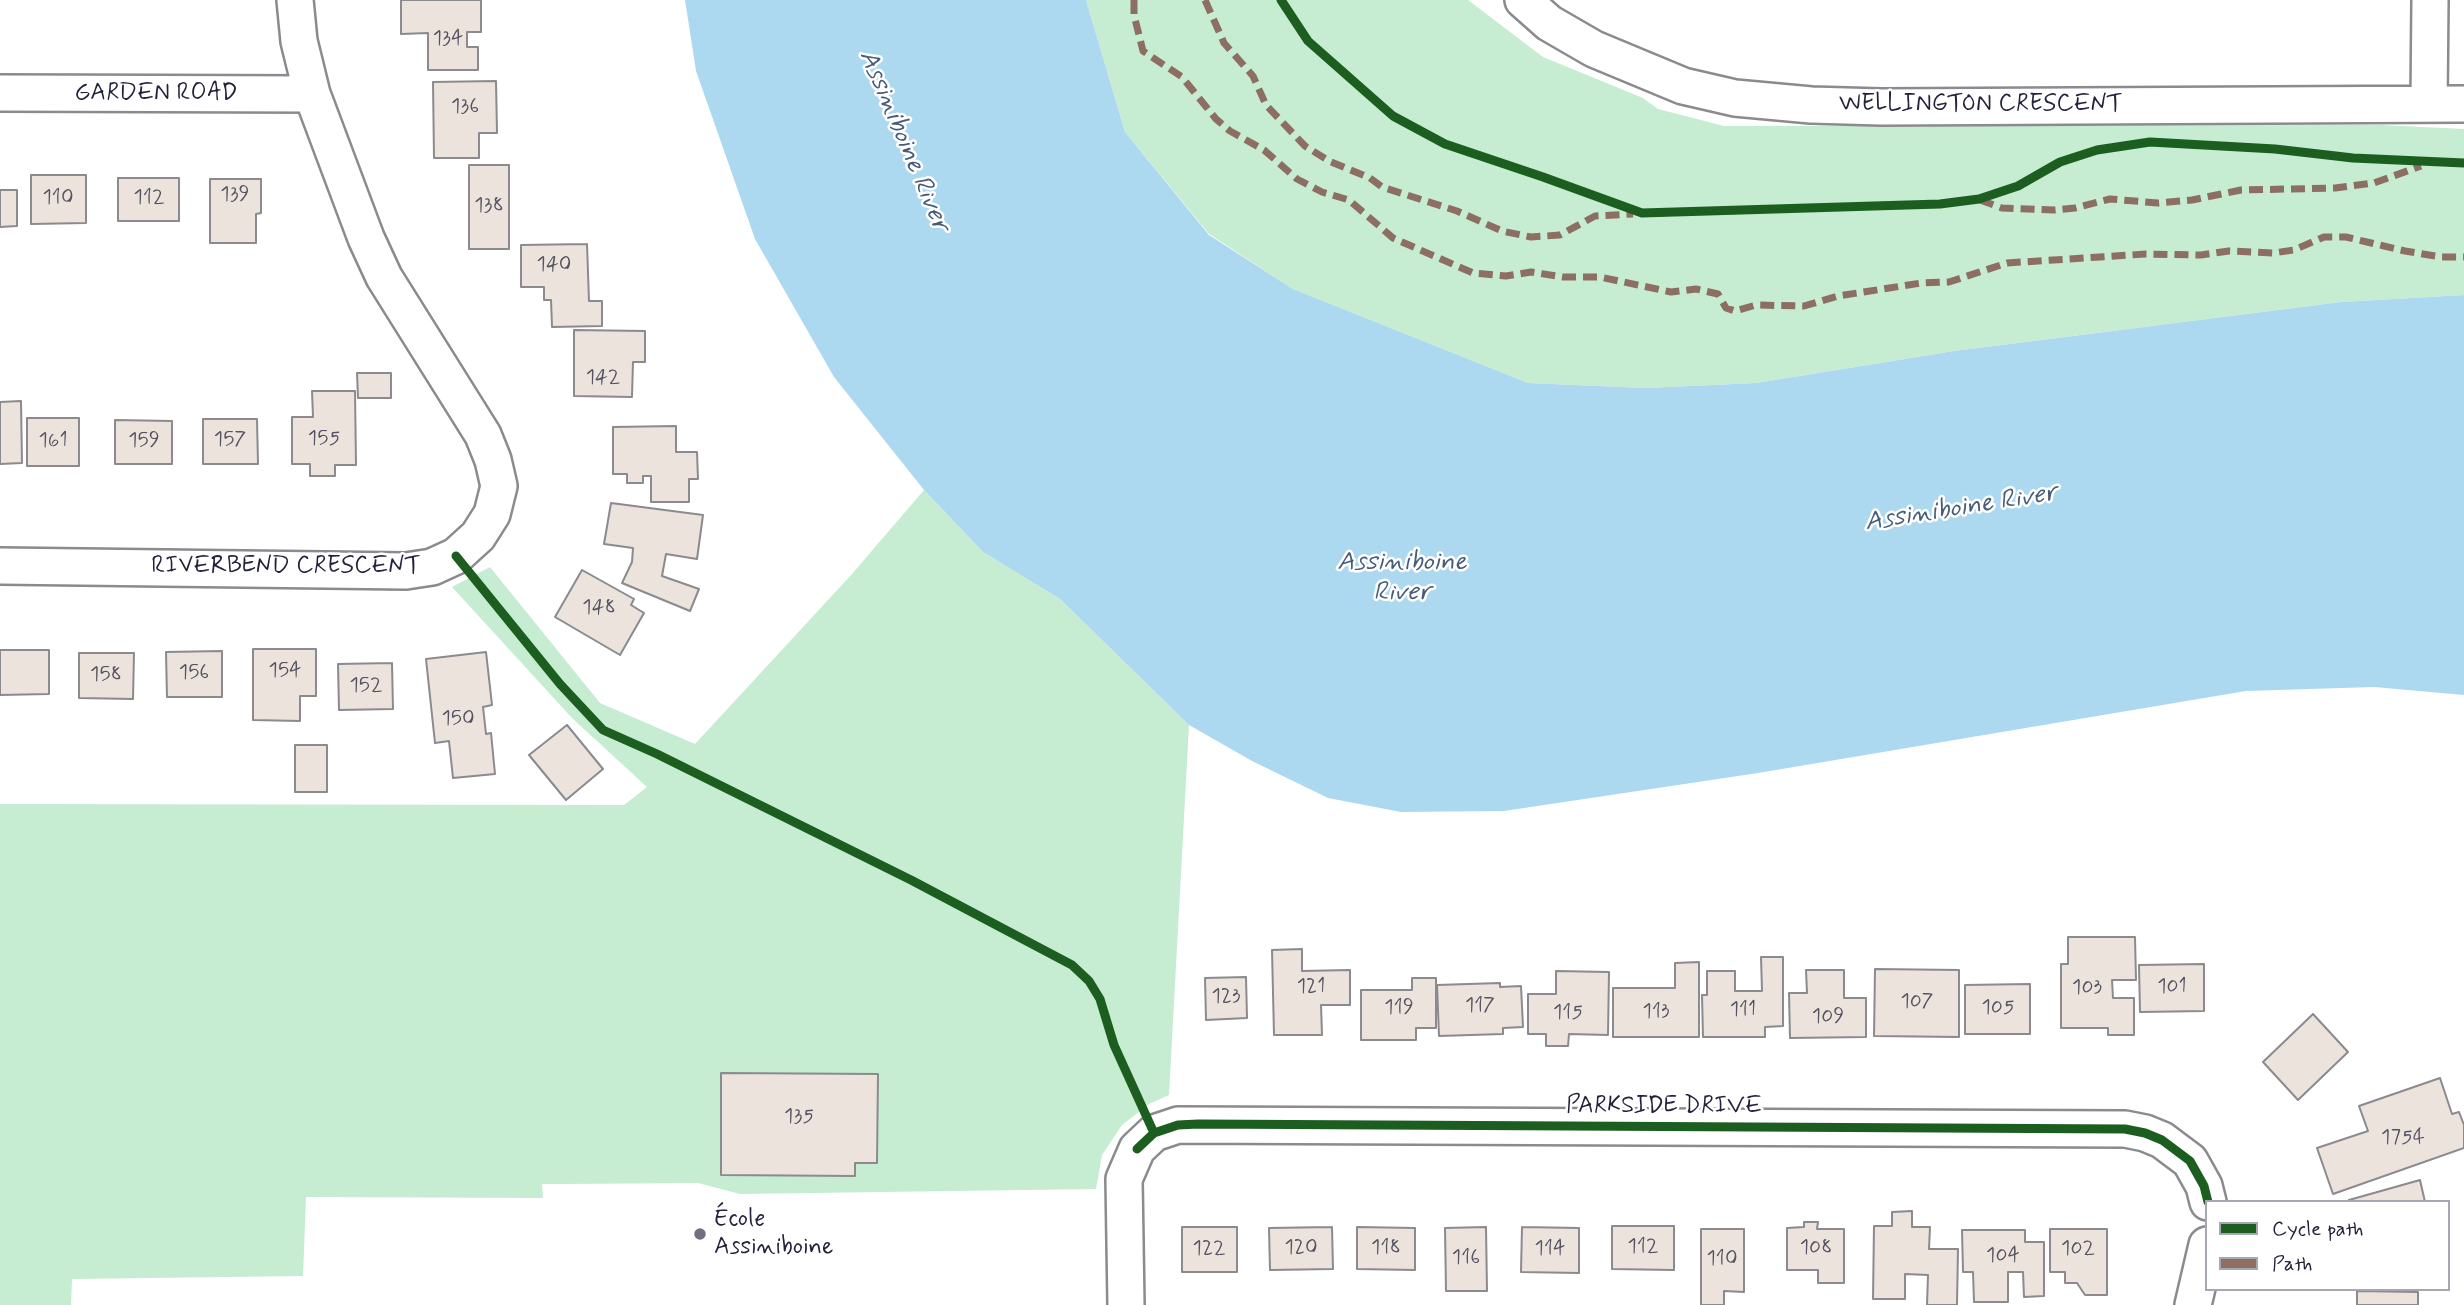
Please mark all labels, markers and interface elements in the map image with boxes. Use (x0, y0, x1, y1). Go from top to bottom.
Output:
house number: 134 (433, 27, 463, 53)
water label: Assiniboine River (851, 46, 955, 236)
street label: GARDEN ROAD (75, 80, 237, 108)
street label: WELLINGTON CRESCENT (1839, 91, 2123, 119)
house number: 136 (451, 95, 479, 121)
house number: 139 (220, 183, 250, 209)
house number: 110 (42, 186, 74, 212)
house number: 112 (134, 186, 164, 212)
house number: 138 (474, 194, 504, 220)
house number: 140 (537, 253, 571, 279)
house number: 142 (586, 366, 620, 392)
house number: 155 (308, 427, 340, 453)
house number: 157 (214, 428, 246, 454)
house number: 161 (38, 429, 68, 455)
house number: 159 (128, 429, 160, 455)
water label: Assiniboine River (1863, 478, 2059, 540)
water label: Assiniboine River (1337, 548, 1467, 610)
street label: RIVERBEND CRESCENT (151, 553, 421, 581)
house number: 148 (582, 596, 616, 622)
house number: 154 (269, 659, 301, 685)
house number: 156 (179, 661, 209, 687)
house number: 158 (90, 663, 122, 689)
house number: 152 (349, 674, 383, 700)
house number: 150 (441, 707, 475, 733)
house number: 121 (1297, 975, 1325, 1001)
house number: 101 (2157, 975, 2187, 1001)
house number: 103 (2072, 976, 2102, 1002)
house number: 123 (1211, 985, 1241, 1011)
house number: 107 (1900, 990, 1934, 1016)
house number: 117 (1465, 994, 1495, 1020)
house number: 119 (1384, 996, 1414, 1022)
house number: 105 (1981, 996, 2015, 1022)
house number: 111 (1730, 998, 1756, 1024)
house number: 113 (1643, 1000, 1669, 1026)
house number: 115 (1553, 1001, 1583, 1027)
house number: 109 (1812, 1005, 1844, 1031)
street label: PARKSIDE DRIVE (1566, 1093, 1762, 1121)
house number: 135 (784, 1105, 814, 1131)
house number: 1754 (2381, 1126, 2425, 1152)
legend (2205, 1200, 2450, 1291)
place label: École Assiniboine (714, 1206, 833, 1262)
text: Cycle path (2272, 1215, 2363, 1243)
marker: École Assiniboine (692, 1226, 708, 1242)
house number: 112 (1628, 1235, 1658, 1261)
house number: 120 (1284, 1236, 1318, 1262)
house number: 118 (1371, 1236, 1401, 1262)
house number: 108 (1800, 1236, 1832, 1262)
house number: 122 (1193, 1237, 1225, 1263)
house number: 114 (1535, 1237, 1565, 1263)
house number: 102 (2061, 1237, 2095, 1263)
house number: 104 (1986, 1244, 2020, 1270)
house number: 116 (1452, 1246, 1480, 1272)
house number: 110 (1706, 1247, 1738, 1273)
text: Path (2272, 1250, 2312, 1278)

